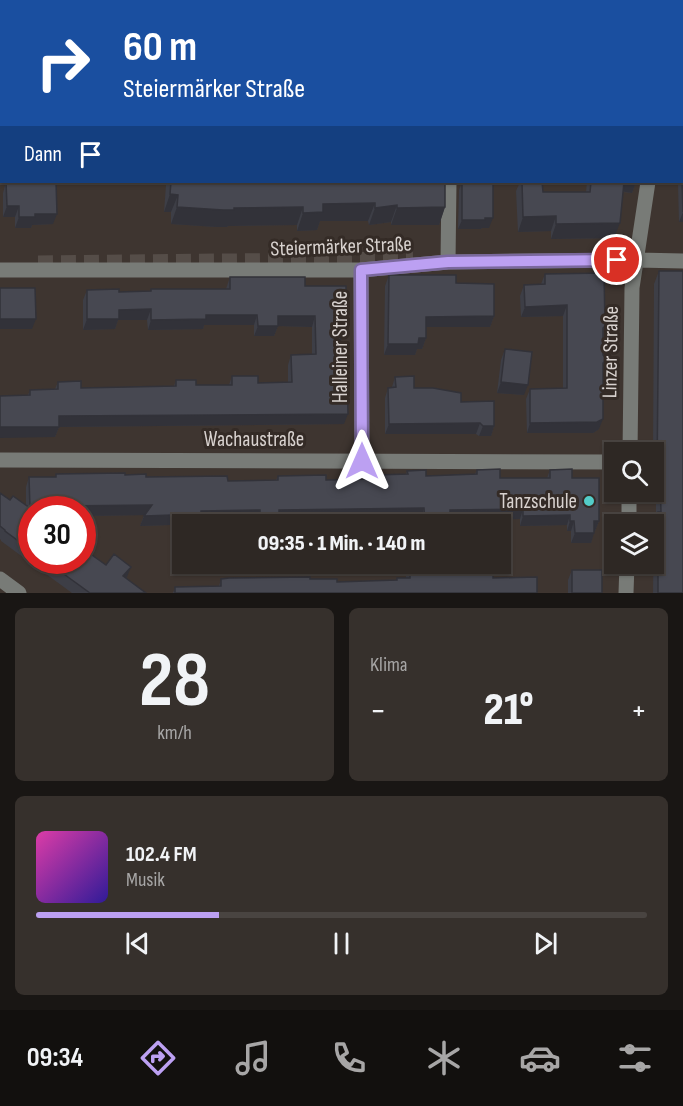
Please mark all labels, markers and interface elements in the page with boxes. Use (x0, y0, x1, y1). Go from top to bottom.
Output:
text: 60 m (123, 22, 197, 73)
icon: right (24, 24, 102, 102)
text: Steiermärker Straße (123, 73, 305, 105)
icon: arrive (74, 138, 107, 171)
text: Dann (24, 141, 62, 168)
street label: Steiermärker Straße (270, 232, 412, 261)
pin (591, 234, 642, 285)
icon: arrive (600, 243, 633, 276)
street label: Halleiner Straße (328, 291, 353, 403)
street label: Linzer Straße (597, 306, 624, 398)
street label: Wachaustraße (204, 427, 304, 452)
position arrow (330, 429, 394, 493)
map controls (604, 442, 664, 574)
button: search (604, 442, 664, 502)
place label: Tanzschule (499, 489, 577, 514)
marker: Tanzschule (582, 494, 596, 508)
speed limit sign: 30 (18, 496, 96, 574)
button: layers (604, 514, 664, 574)
text: 09:35 · 1 Min. · 140 m (258, 530, 425, 557)
text: 28 (139, 635, 210, 728)
text: Klima (370, 653, 408, 677)
text: 21° (483, 683, 534, 738)
text: − (370, 691, 386, 731)
text: + (631, 691, 647, 731)
text: km/h (157, 721, 192, 745)
text: 102.4 FM (126, 841, 197, 868)
text: Musik (126, 868, 165, 892)
icon: previous (121, 927, 154, 960)
icon: pause (325, 927, 358, 960)
icon: next (529, 927, 562, 960)
icon: directions (137, 1037, 179, 1079)
icon: music (232, 1037, 274, 1079)
icon: phone (328, 1037, 370, 1079)
icon: climate (423, 1037, 465, 1079)
icon: car (519, 1037, 561, 1079)
icon: filters (614, 1037, 656, 1079)
text: 09:34 (27, 1042, 83, 1074)

